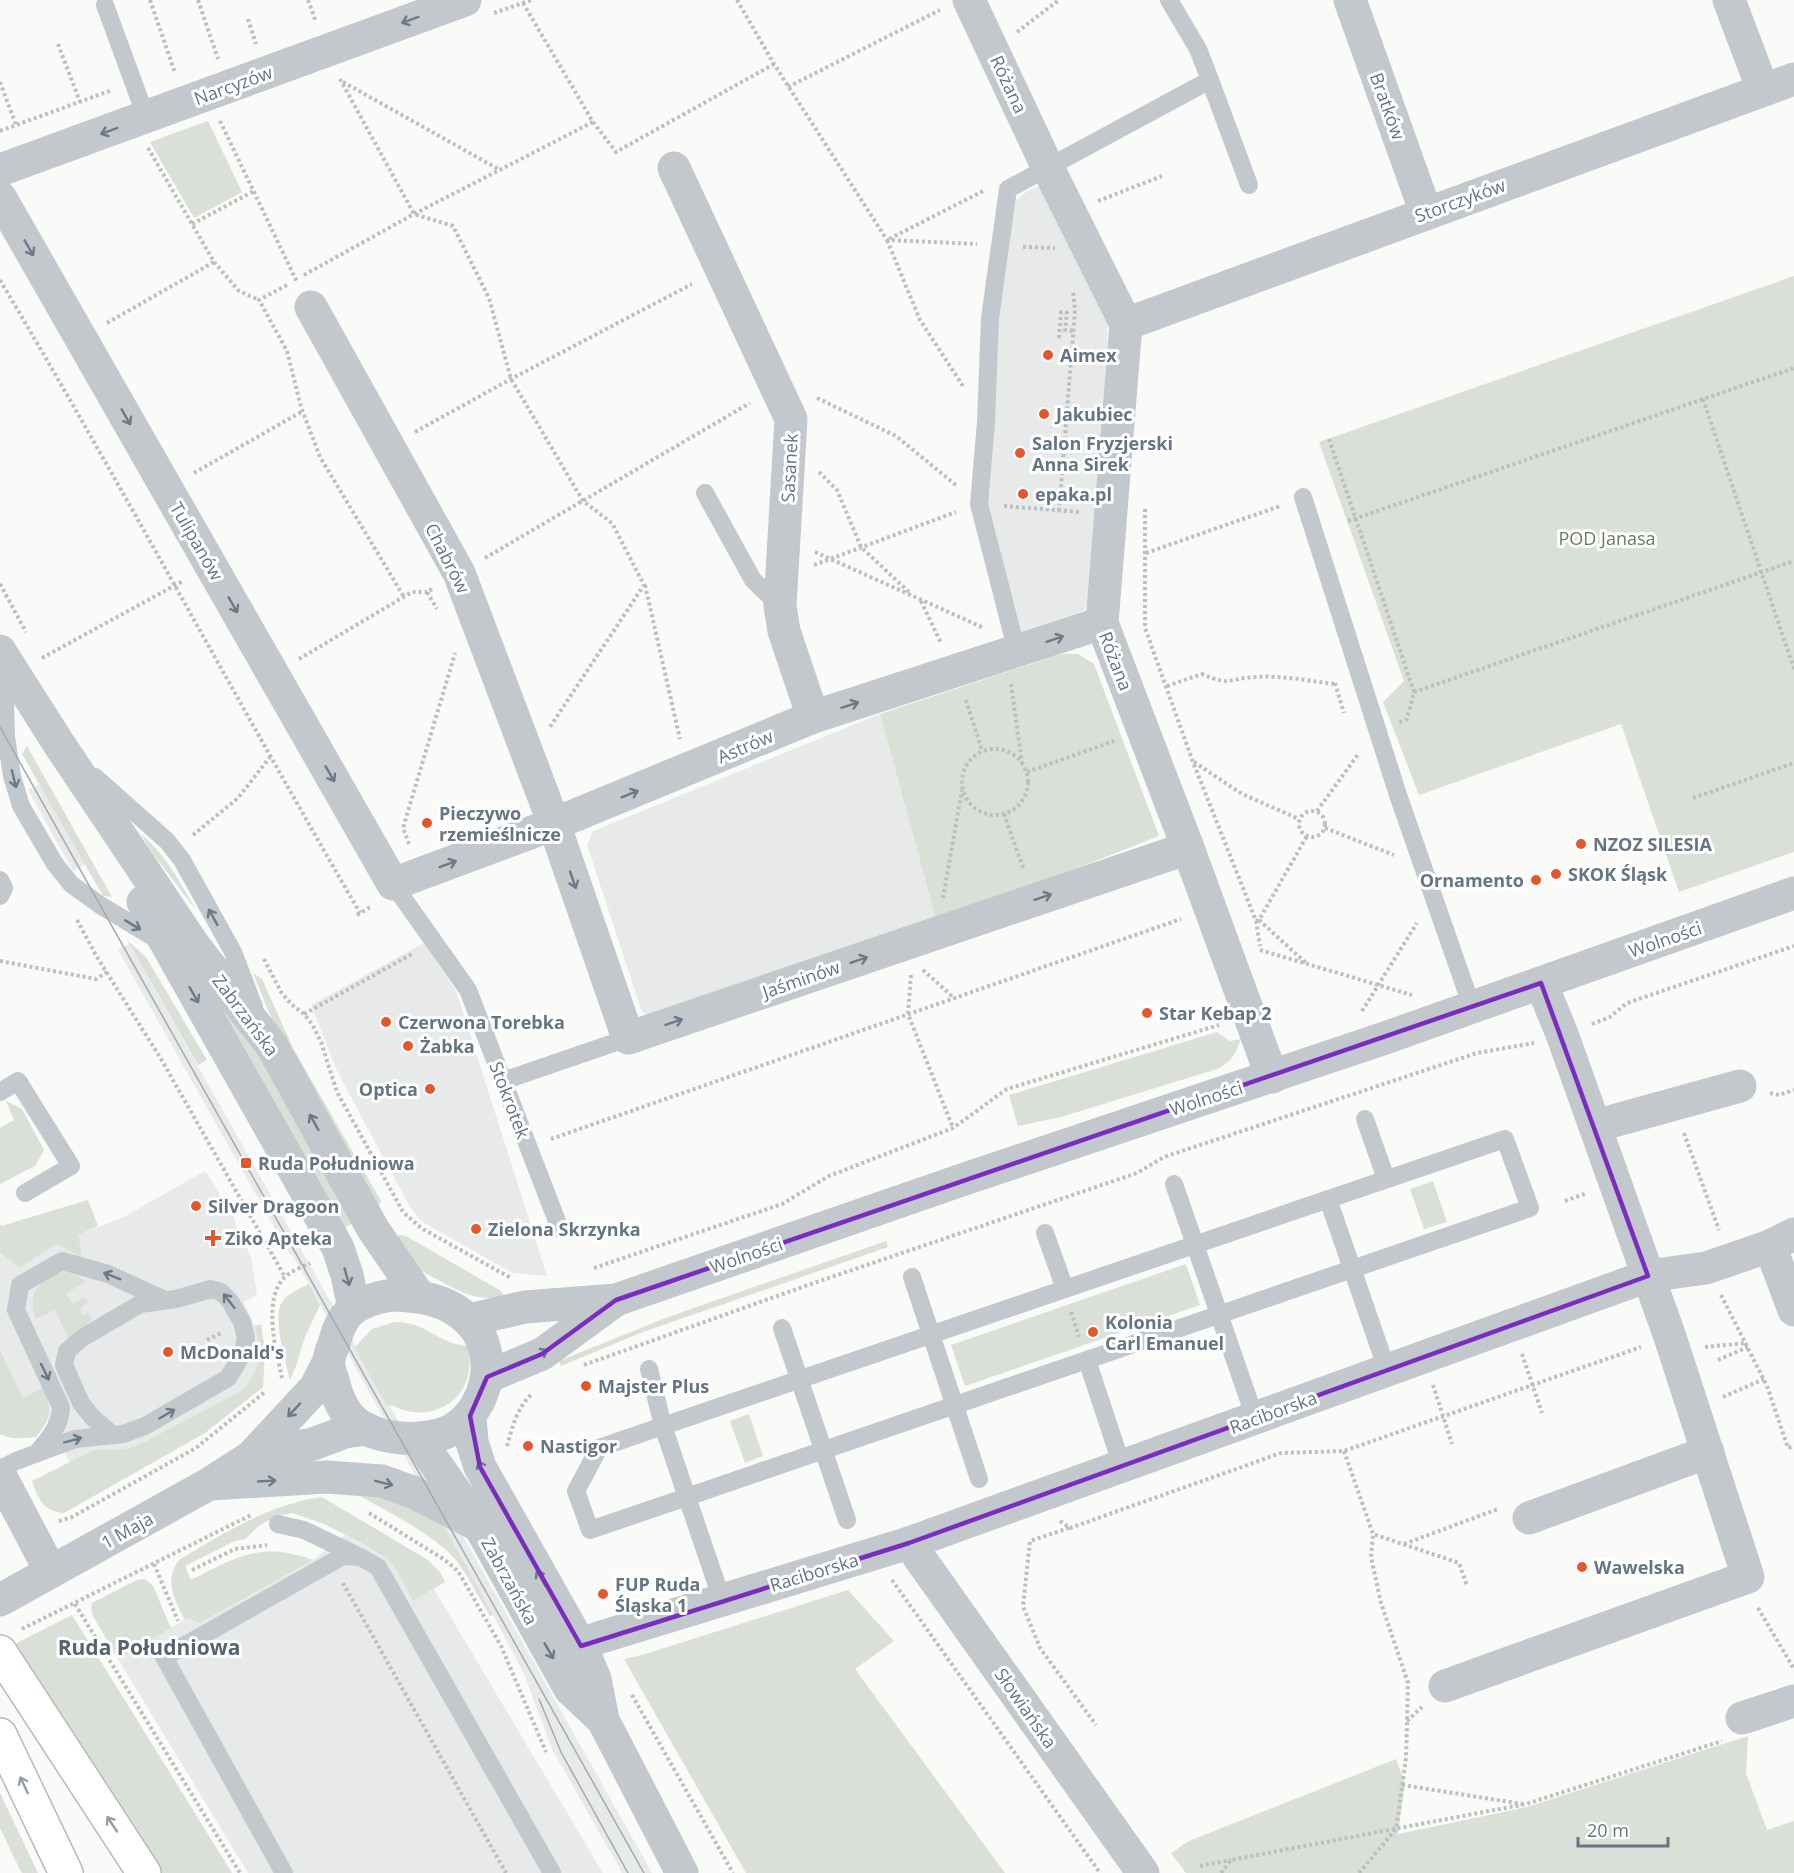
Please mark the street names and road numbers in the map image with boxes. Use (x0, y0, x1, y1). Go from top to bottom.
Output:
street label: Różana (985, 51, 1033, 117)
street label: Narcyzów (190, 60, 276, 110)
street label: Bratków (1365, 69, 1411, 143)
street label: Storczyków (1411, 172, 1509, 227)
street label: Sasanek (775, 432, 803, 503)
street label: Tulipanów (165, 497, 229, 585)
street label: Chabrów (420, 519, 476, 597)
street label: Różana (1094, 628, 1138, 694)
street label: Astrów (713, 724, 777, 768)
street label: Wolności (1625, 915, 1705, 963)
street label: Jaśminów (757, 955, 843, 1004)
street label: Zabrzańska (207, 969, 285, 1061)
street label: Stokrotek (484, 1058, 536, 1142)
street label: Wolności (1166, 1075, 1246, 1121)
street label: Wolności (706, 1231, 786, 1279)
street label: Raciborska (1226, 1385, 1320, 1439)
street label: 1 Maja (97, 1506, 157, 1554)
street label: Zabrzańska (476, 1533, 544, 1629)
street label: Raciborska (767, 1547, 861, 1597)
street label: Słowiańska (990, 1663, 1062, 1753)

